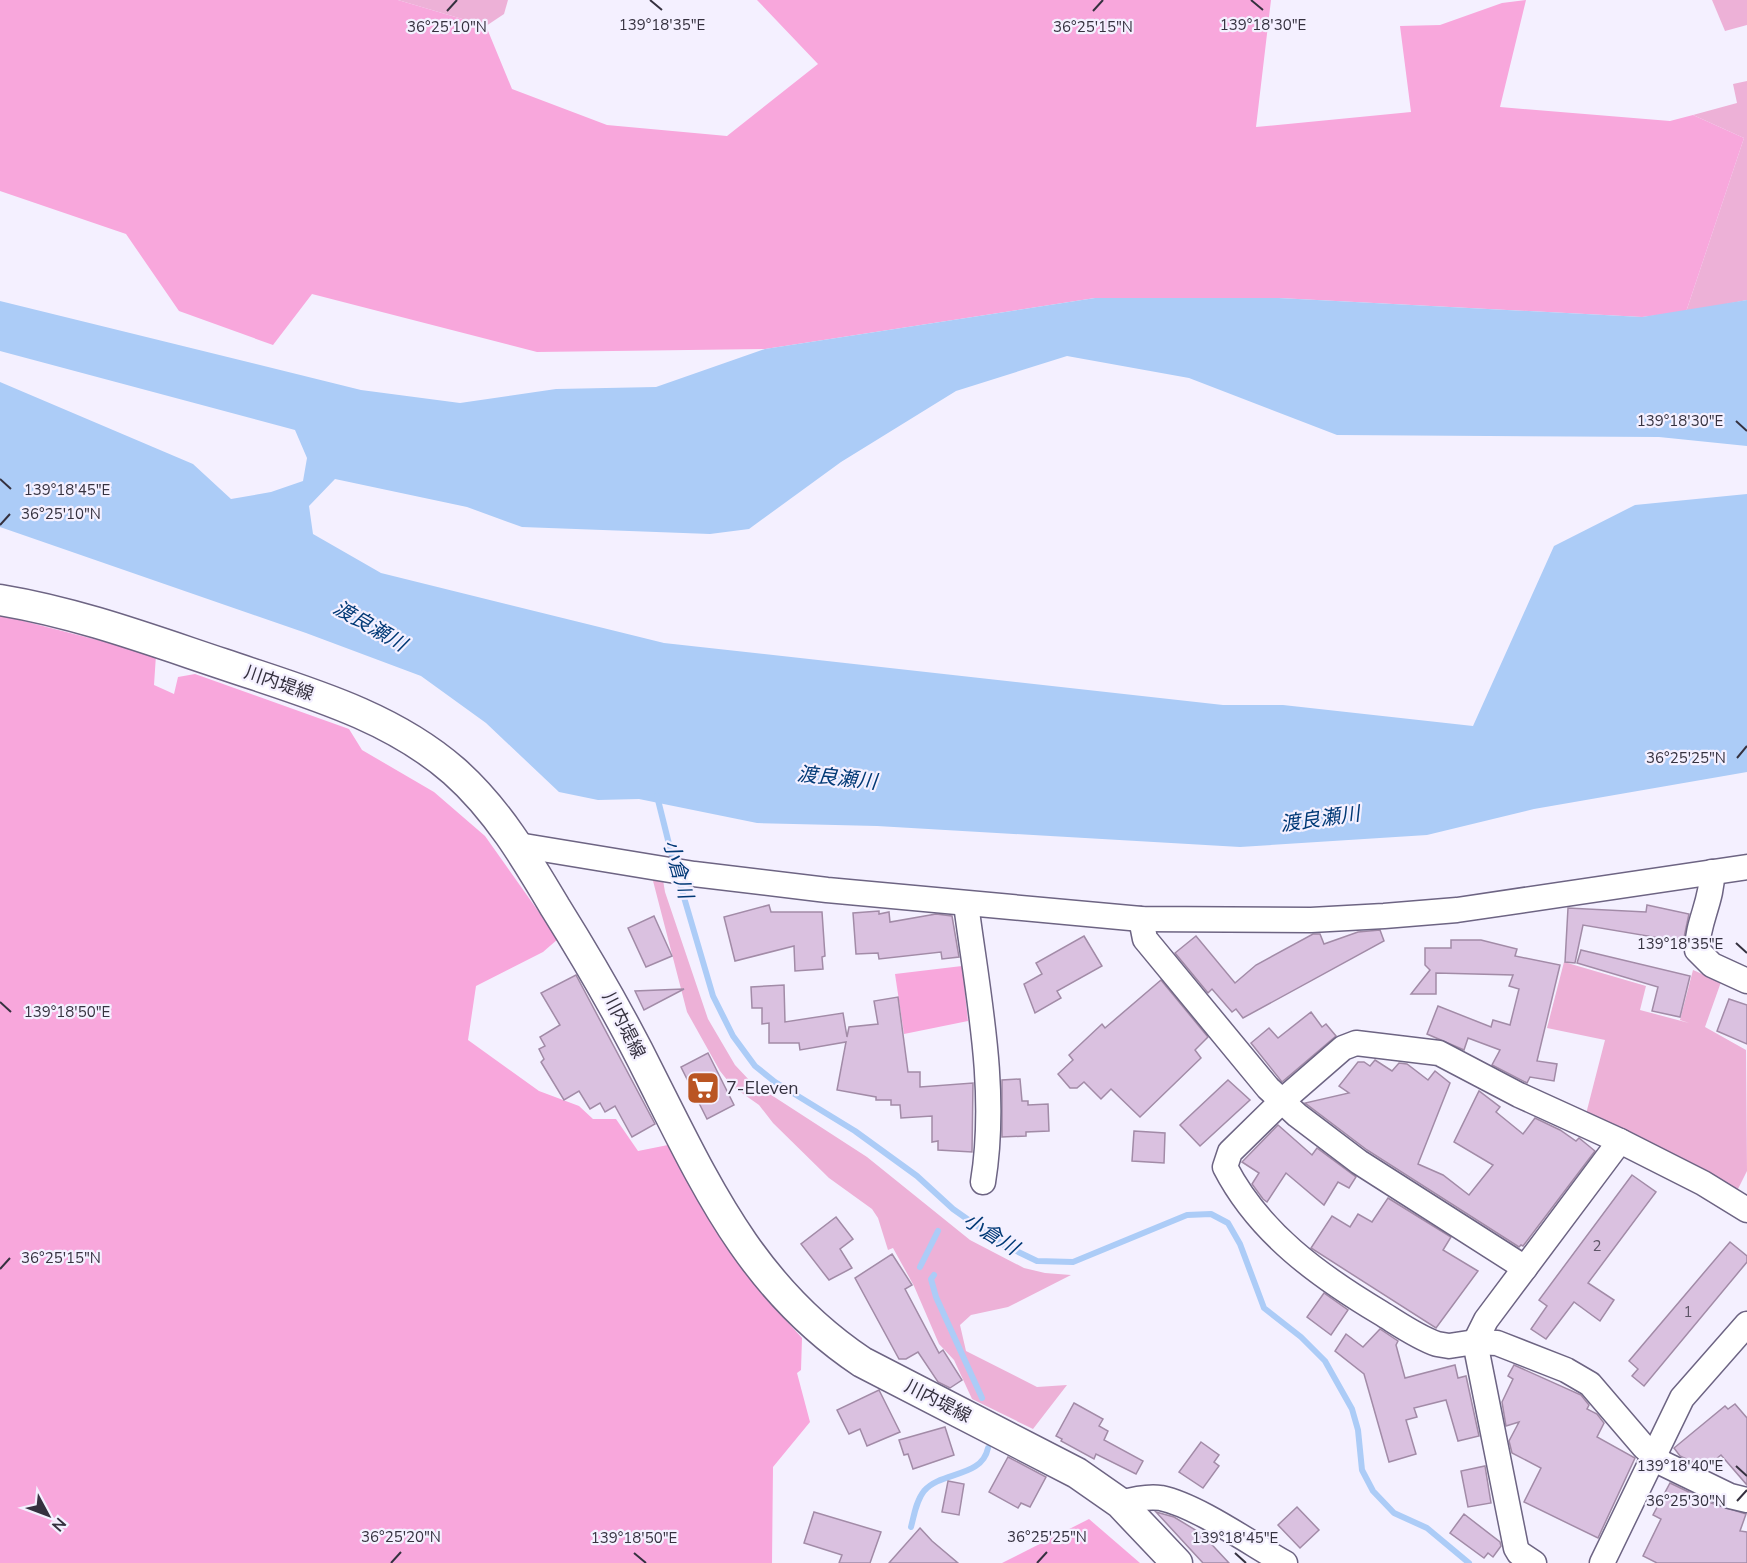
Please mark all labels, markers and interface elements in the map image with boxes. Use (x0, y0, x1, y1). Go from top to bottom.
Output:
text: 139°18'35"E (619, 15, 705, 35)
text: 139°18'30"E (1220, 15, 1306, 35)
text: 36°25'10"N (407, 17, 487, 37)
text: 36°25'15"N (1053, 17, 1133, 37)
text: 139°18'30"E (1637, 411, 1723, 431)
text: 139°18'45"E (24, 480, 110, 500)
text: 36°25'10"N (21, 504, 101, 524)
water label: 渡良瀬川 (329, 594, 413, 659)
street label: 川内堤線 (241, 660, 317, 706)
text: 36°25'25"N (1646, 748, 1726, 768)
water label: 渡良瀬川 (796, 760, 880, 796)
water label: 渡良瀬川 (1279, 800, 1363, 838)
water label: 小倉川 (657, 836, 700, 903)
text: 139°18'35"E (1637, 934, 1723, 954)
street label: 川内堤線 (597, 987, 651, 1063)
text: 139°18'50"E (24, 1002, 110, 1022)
supermarket icon: 7-Eleven (685, 1070, 721, 1106)
place label: 7-Eleven (726, 1076, 799, 1100)
water label: 小倉川 (958, 1207, 1025, 1262)
house number: 2 (1592, 1236, 1602, 1256)
text: 36°25'15"N (21, 1248, 101, 1268)
house number: 1 (1683, 1302, 1693, 1322)
street label: 川内堤線 (900, 1374, 976, 1428)
text: 139°18'40"E (1637, 1456, 1723, 1476)
north arrow (18, 1485, 78, 1545)
text: 36°25'30"N (1646, 1491, 1726, 1511)
text: N (46, 1512, 71, 1536)
text: 36°25'20"N (361, 1527, 441, 1547)
text: 36°25'25"N (1007, 1527, 1087, 1547)
text: 139°18'50"E (591, 1528, 677, 1548)
text: 139°18'45"E (1192, 1528, 1278, 1548)

